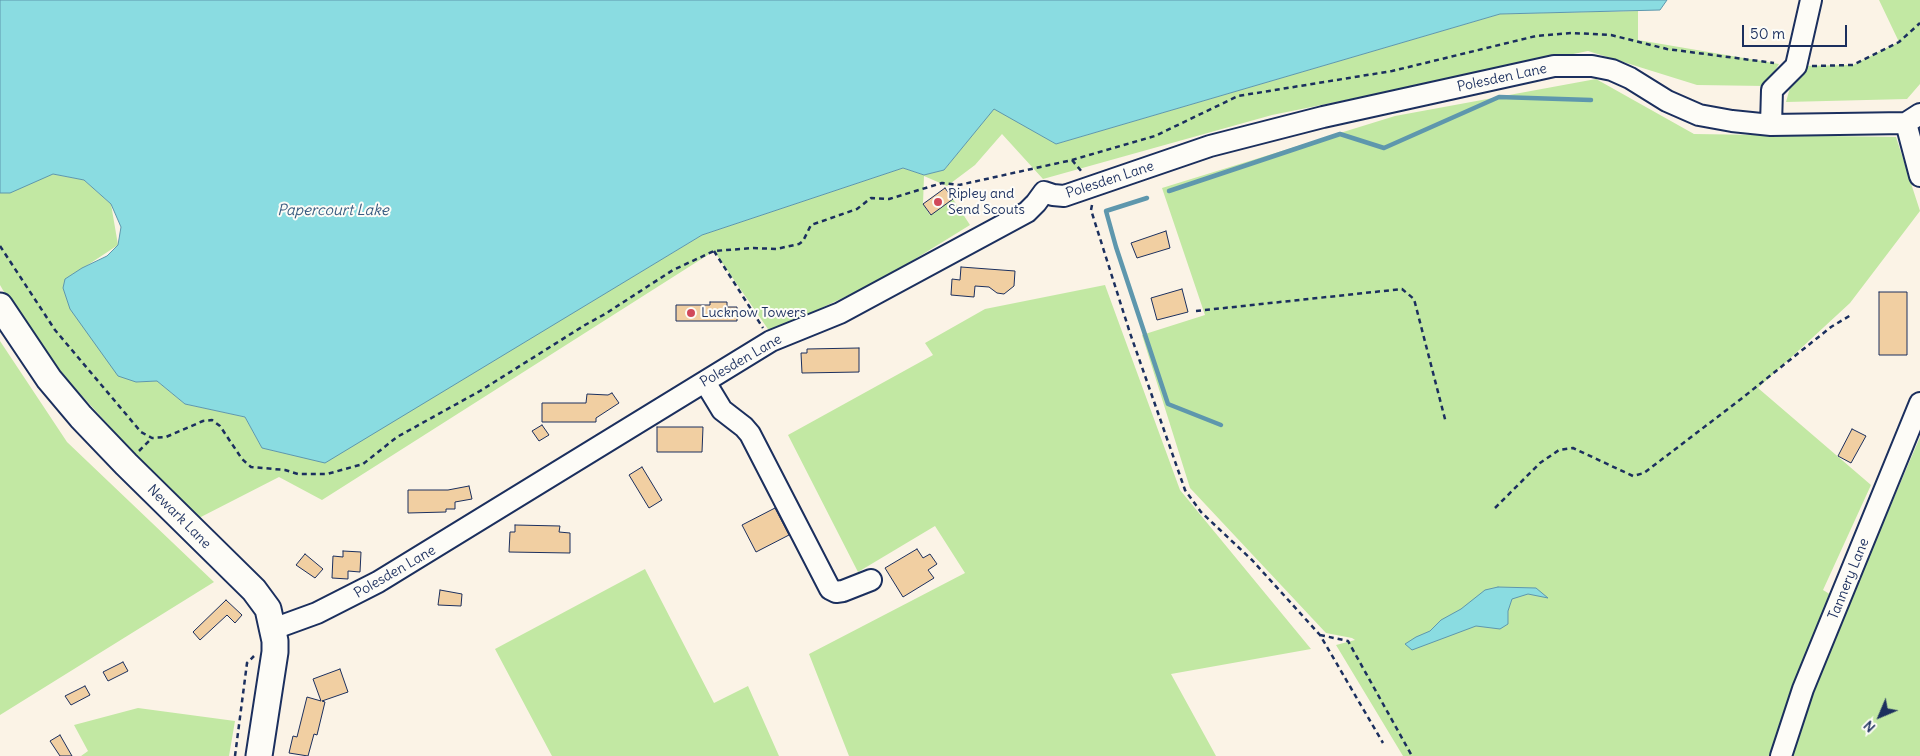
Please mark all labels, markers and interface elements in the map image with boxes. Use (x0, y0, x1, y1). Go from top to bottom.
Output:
scale bar (1745, 15, 1850, 47)
text: 50 m (1750, 24, 1785, 43)
street label: Polesden Lane (1456, 60, 1548, 96)
street label: Polesden Lane (1064, 158, 1156, 202)
place label: Ripley and Send Scouts (948, 186, 1025, 218)
marker: Ripley and Send Scouts (932, 196, 944, 208)
water label: Papercourt Lake (277, 202, 389, 220)
place label: Lucknow Towers (701, 305, 806, 321)
marker: Lucknow Towers (685, 307, 697, 319)
street label: Polesden Lane (697, 331, 785, 391)
street label: Newark Lane (144, 482, 214, 552)
street label: Tannery Lane (1825, 536, 1873, 622)
street label: Polesden Lane (351, 542, 439, 602)
north arrow (1855, 691, 1905, 741)
text: N (1860, 717, 1879, 736)

